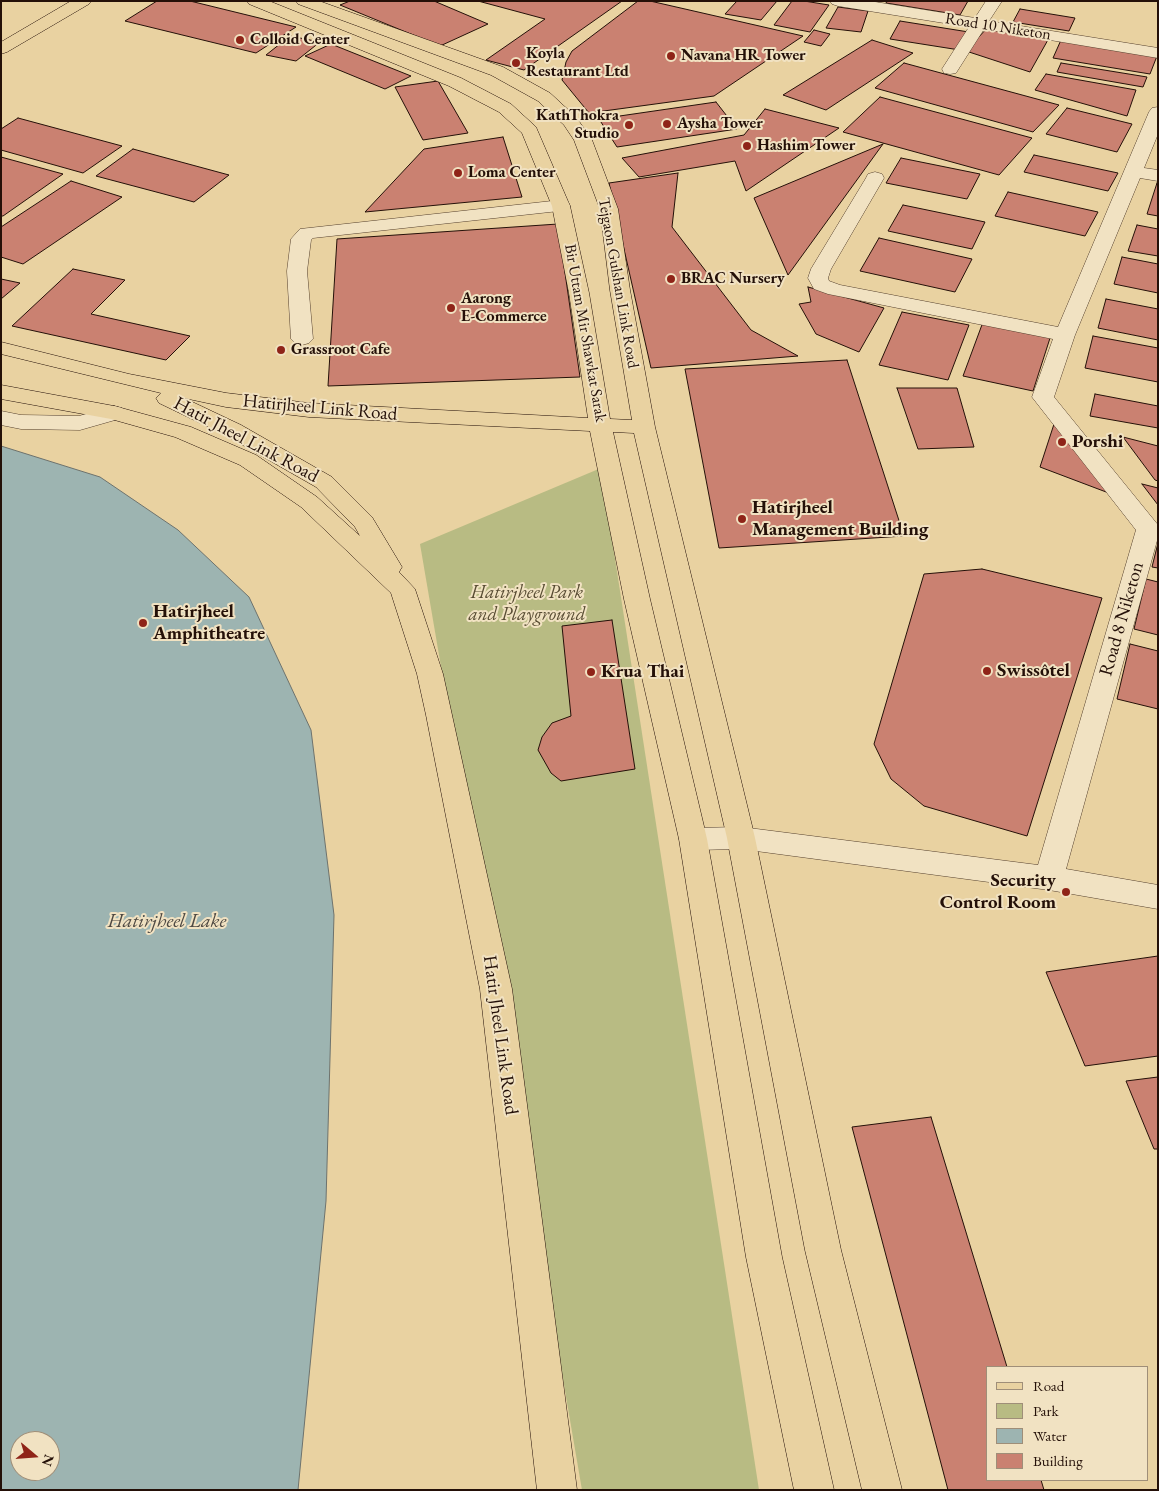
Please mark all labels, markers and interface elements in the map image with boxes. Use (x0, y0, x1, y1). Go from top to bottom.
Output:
street label: Road 10 Niketon (944, 9, 1052, 45)
place label: Colloid Center (250, 30, 350, 50)
marker: Colloid Center (234, 34, 246, 46)
place label: Koyla Restaurant Ltd (526, 44, 629, 82)
place label: Navana HR Tower (681, 46, 806, 66)
marker: Navana HR Tower (665, 50, 677, 62)
marker: Koyla Restaurant Ltd (510, 57, 522, 69)
place label: KathThokra Studio (536, 106, 619, 144)
place label: Aysha Tower (677, 114, 763, 134)
marker: Aysha Tower (661, 118, 673, 130)
marker: KathThokra Studio (623, 119, 635, 131)
place label: Hashim Tower (757, 136, 855, 156)
marker: Hashim Tower (741, 140, 753, 152)
place label: Loma Center (468, 163, 556, 183)
marker: Loma Center (452, 167, 464, 179)
street label: Tejgaon Gulshan Link Road (594, 196, 642, 370)
street label: Bir Uttam Mir Shawkat Sarak (560, 242, 610, 424)
place label: BRAC Nursery (681, 269, 785, 289)
marker: BRAC Nursery (665, 273, 677, 285)
place label: Aarong E-Commerce (461, 289, 547, 327)
marker: Aarong E-Commerce (445, 302, 457, 314)
place label: Grassroot Cafe (291, 340, 390, 360)
marker: Grassroot Cafe (275, 344, 287, 356)
street label: Hatirjheel Link Road (242, 390, 398, 426)
street label: Hatir Jheel Link Road (169, 392, 323, 488)
place label: Porshi (1072, 431, 1123, 453)
marker: Porshi (1056, 436, 1068, 448)
place label: Hatirjheel Management Building (752, 497, 928, 541)
marker: Hatirjheel Management Building (736, 513, 748, 525)
street label: Road 8 Niketon (1095, 559, 1149, 679)
park label: Hatirjheel Park and Playground (469, 582, 585, 626)
place label: Hatirjheel Amphitheatre (153, 601, 265, 645)
marker: Hatirjheel Amphitheatre (137, 617, 149, 629)
place label: Swissôtel (997, 660, 1070, 682)
place label: Krua Thai (601, 661, 684, 683)
marker: Swissôtel (981, 665, 993, 677)
marker: Krua Thai (585, 666, 597, 678)
place label: Security Control Room (940, 870, 1056, 914)
marker: Security Control Room (1060, 886, 1072, 898)
water label: Hatirjheel Lake (108, 910, 226, 934)
street label: Hatir Jheel Link Road (477, 954, 523, 1116)
legend (986, 1366, 1149, 1481)
text: Road (1033, 1376, 1064, 1395)
text: Park (1033, 1401, 1059, 1420)
text: Water (1033, 1426, 1067, 1445)
north arrow (10, 1431, 60, 1481)
text: Building (1033, 1451, 1083, 1470)
text: N (38, 1452, 59, 1468)

